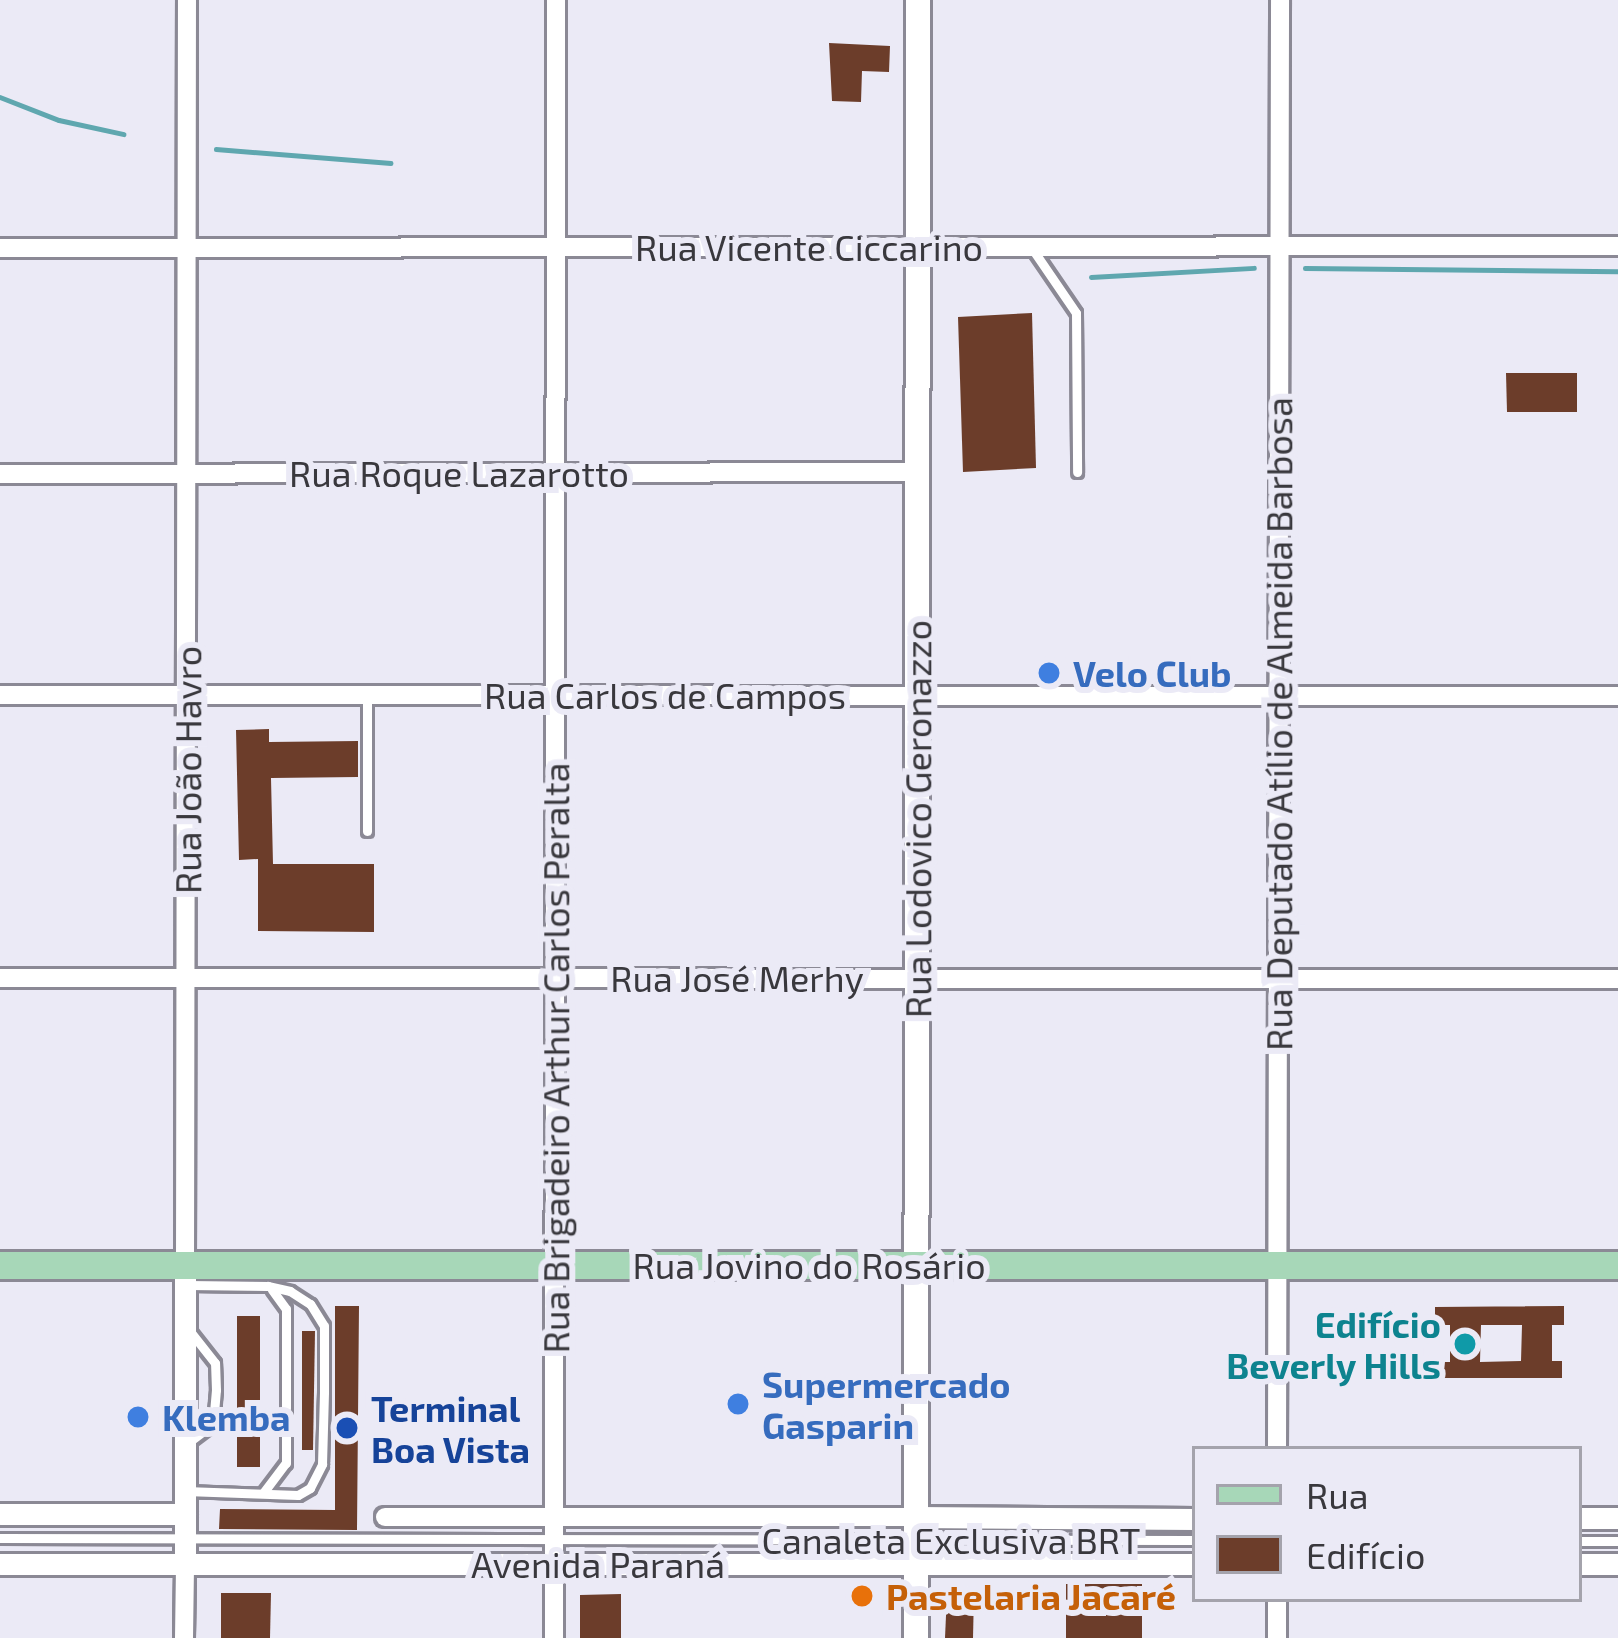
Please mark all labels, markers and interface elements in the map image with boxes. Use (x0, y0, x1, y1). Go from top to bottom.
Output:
street label: Rua Vicente Ciccarino (635, 225, 983, 269)
street label: Rua Deputado Atílio de Almeida Barbosa (1256, 396, 1300, 1052)
street label: Rua Roque Lazarotto (289, 451, 629, 495)
street label: Rua Lodovico Geronazzo (895, 620, 939, 1018)
street label: Rua João Havro (165, 646, 209, 894)
place label: Velo Club (1073, 651, 1232, 695)
marker: Velo Club (1036, 660, 1062, 686)
street label: Rua Carlos de Campos (484, 673, 846, 717)
street label: Rua Brigadeiro Arthur Carlos Peralta (533, 762, 577, 1354)
street label: Rua José Merhy (610, 956, 864, 1000)
street label: Rua Jovino do Rosário (632, 1243, 986, 1287)
place label: Edifício Beverly Hills (1226, 1301, 1441, 1386)
marker: Edifício Beverly Hills (1452, 1331, 1478, 1357)
place label: Supermercado Gasparin (762, 1361, 1010, 1446)
place label: Terminal Boa Vista (371, 1385, 531, 1470)
marker: Supermercado Gasparin (725, 1391, 751, 1417)
place label: Klemba (162, 1395, 291, 1439)
marker: Klemba (125, 1404, 151, 1430)
marker: Terminal Boa Vista (334, 1415, 360, 1441)
legend (1192, 1446, 1582, 1602)
text: Rua (1306, 1473, 1369, 1516)
street label: Canaleta Exclusiva BRT (761, 1518, 1141, 1562)
text: Edifício (1306, 1533, 1425, 1576)
street label: Avenida Paraná (471, 1542, 725, 1586)
place label: Pastelaria Jacaré (886, 1574, 1177, 1618)
marker: Pastelaria Jacaré (849, 1583, 875, 1609)

